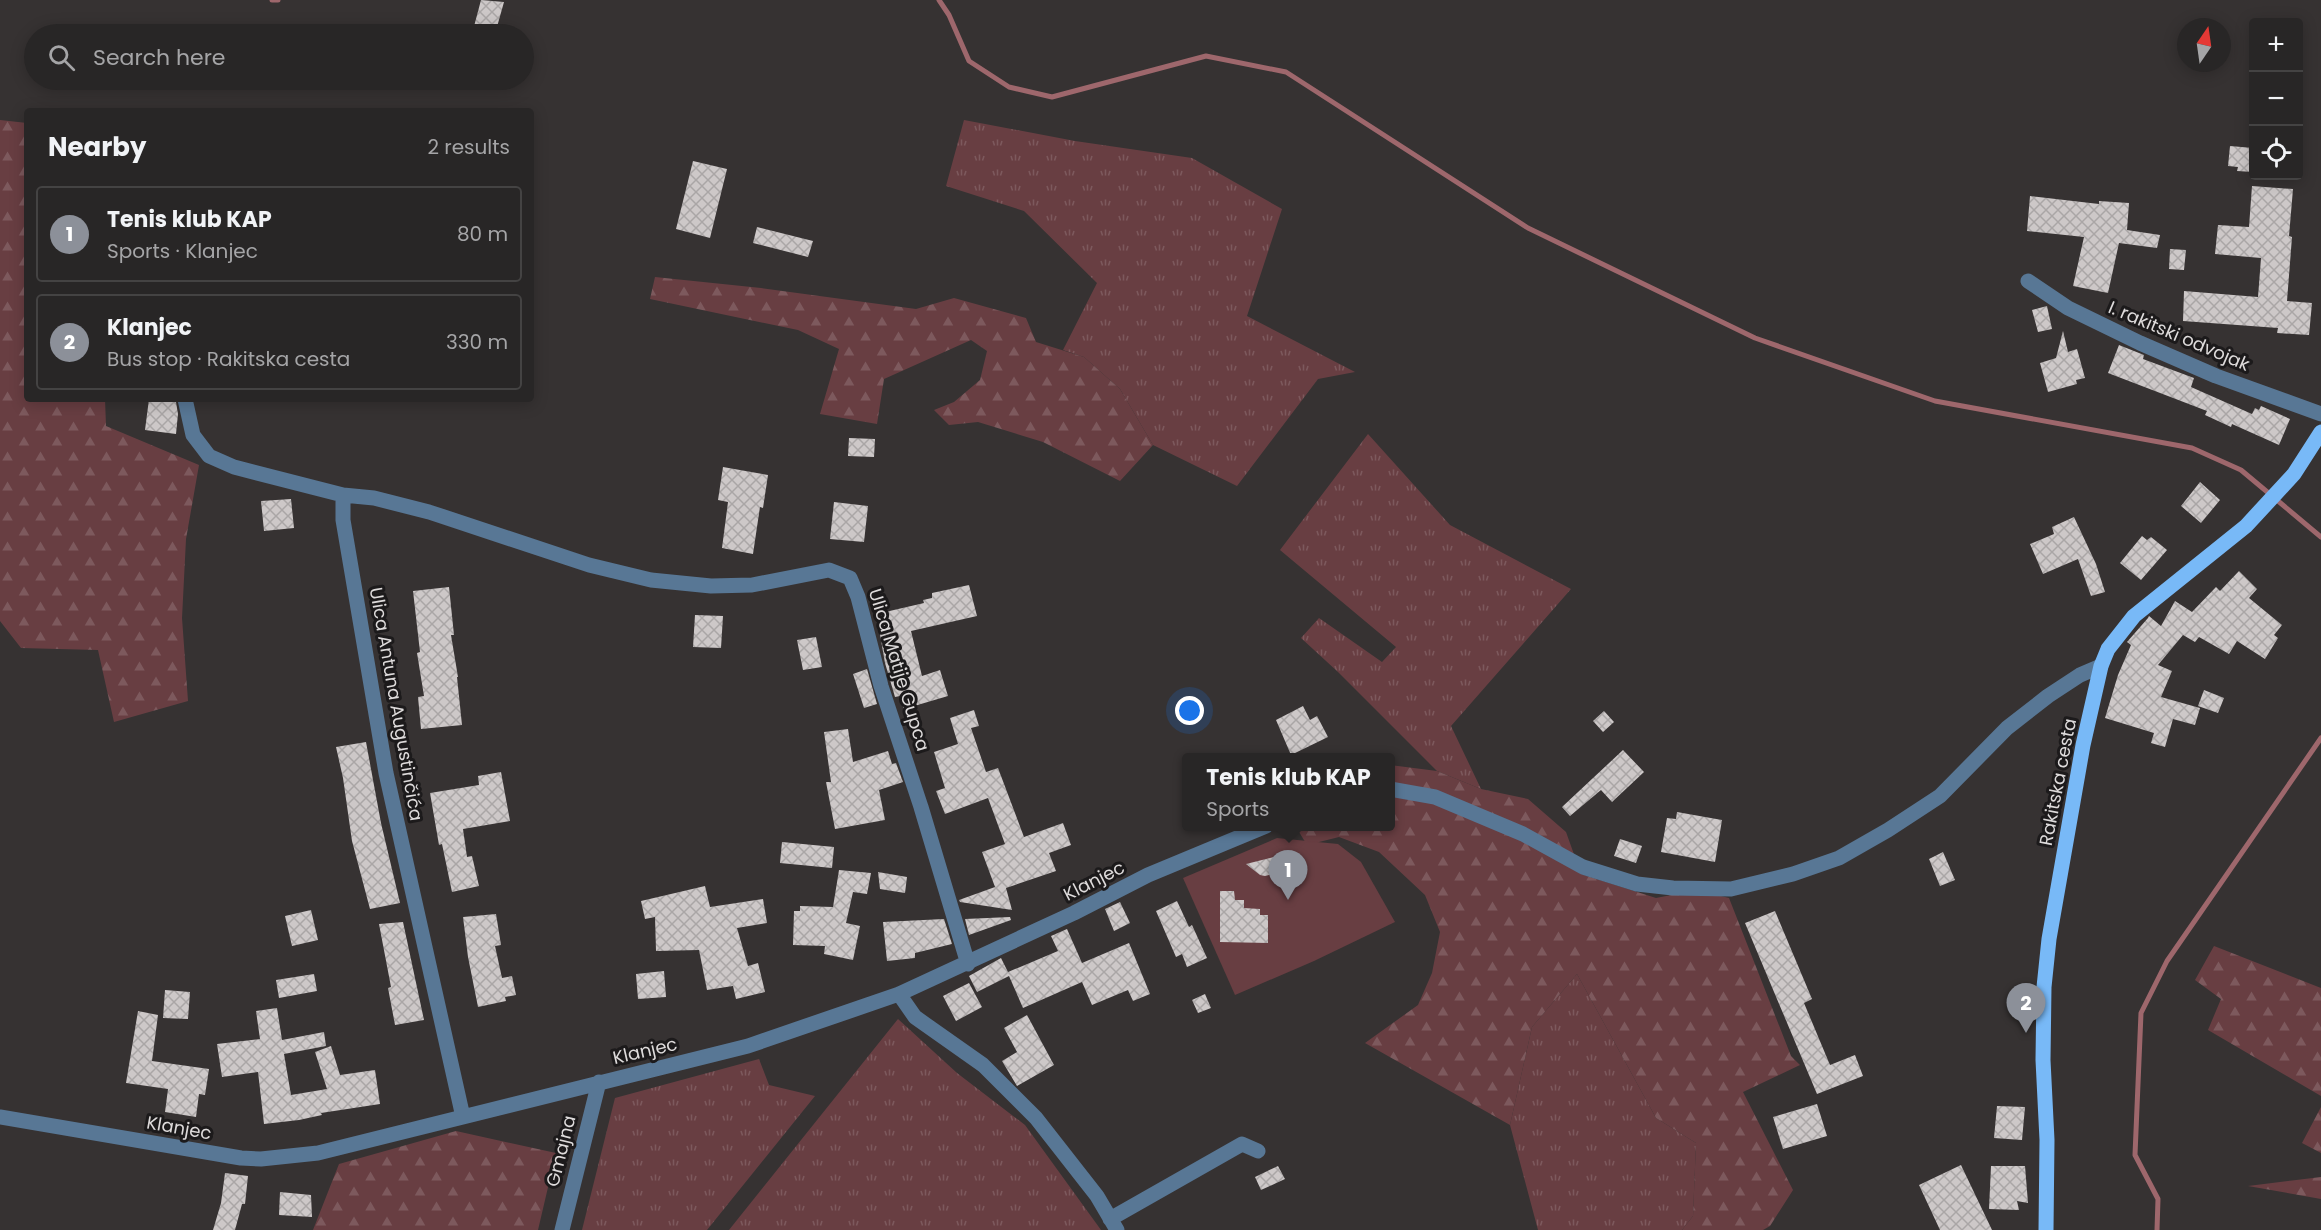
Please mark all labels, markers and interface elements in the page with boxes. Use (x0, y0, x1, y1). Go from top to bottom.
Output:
north arrow (2177, 18, 2231, 72)
map controls (2249, 18, 2303, 180)
button: + (2249, 18, 2303, 72)
search box (24, 24, 534, 90)
icon: search (45, 41, 78, 74)
text: Search here (93, 42, 226, 73)
button: − (2249, 72, 2303, 126)
button: locate (2249, 126, 2303, 180)
text: Nearby (48, 129, 146, 165)
text: 2 results (427, 133, 510, 161)
text: Tenis klub KAP (107, 204, 272, 235)
text: 1 (66, 220, 73, 248)
text: 80 m (457, 220, 508, 248)
text: Sports · Klanjec (107, 237, 258, 265)
street label: I. rakitski odvojak (2105, 294, 2254, 377)
text: Klanjec (107, 312, 192, 343)
text: 2 (64, 328, 75, 356)
text: 330 m (446, 328, 508, 356)
text: Bus stop · Rakitska cesta (107, 345, 350, 373)
street label: Ulica Antuna Augustinčića (364, 585, 429, 823)
street label: Ulica Matije Gupca (863, 585, 936, 754)
your location (1175, 696, 1204, 725)
street label: Rakitska cesta (2033, 716, 2082, 848)
popup (1182, 753, 1395, 831)
text: Tenis klub KAP (1206, 762, 1371, 793)
text: Sports (1206, 795, 1269, 823)
pin: 1 (1268, 850, 1308, 900)
street label: Klanjec (1059, 855, 1129, 907)
pin: 2 (2006, 984, 2046, 1033)
street label: Klanjec (610, 1031, 680, 1070)
street label: Klanjec (145, 1110, 214, 1146)
street label: Gmajna (540, 1112, 581, 1189)

